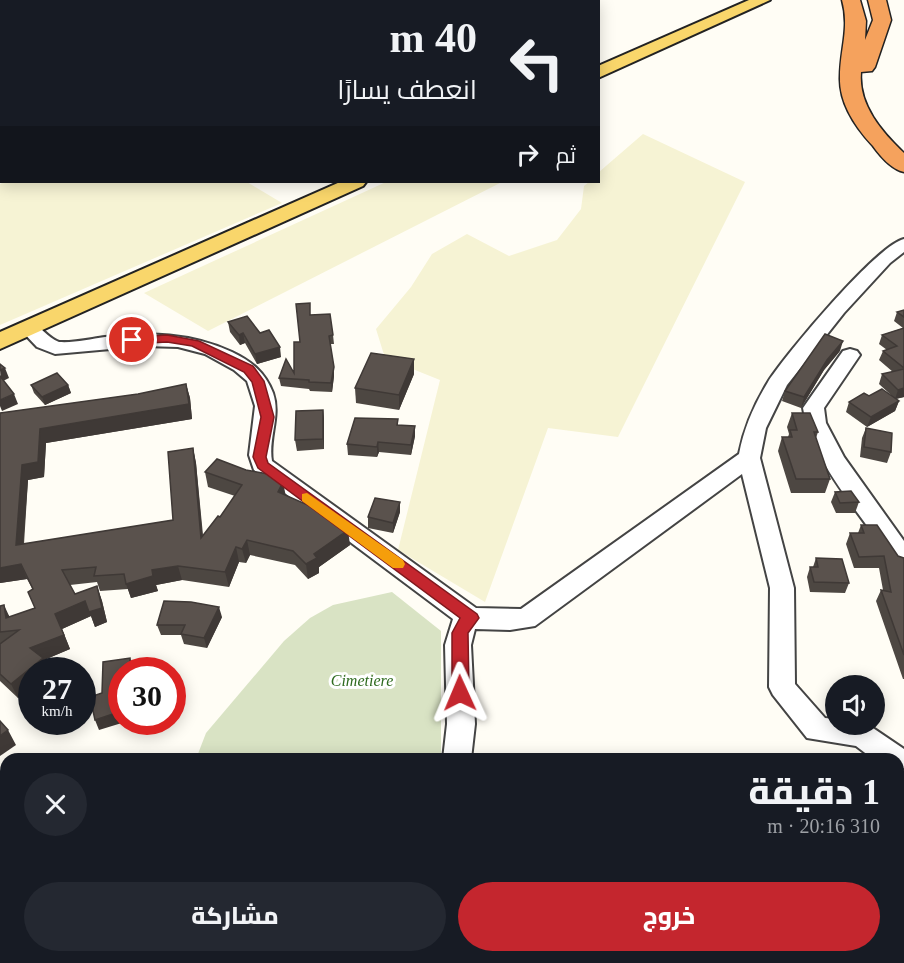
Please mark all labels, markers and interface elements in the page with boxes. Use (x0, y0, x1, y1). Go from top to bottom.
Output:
text: 40 m (390, 15, 477, 61)
icon: left (498, 24, 576, 102)
text: انعطف يسارًا (337, 75, 477, 105)
icon: right (511, 138, 544, 171)
text: ثم (556, 143, 576, 168)
pin (106, 314, 157, 365)
icon: arrive (115, 323, 148, 356)
speed limit sign: 30 (108, 657, 186, 735)
position arrow (428, 661, 492, 725)
text: 27 (42, 672, 72, 705)
park label: Cimetiere (331, 672, 393, 689)
map controls (825, 675, 885, 735)
button: sound (825, 675, 885, 735)
text: km/h (42, 703, 72, 719)
text: 1 دقيقة (748, 772, 880, 812)
button: close (24, 773, 87, 836)
text: 310 m · 20:16 (767, 815, 880, 837)
button: مشاركة (24, 882, 446, 951)
button: خروج (458, 882, 880, 951)

